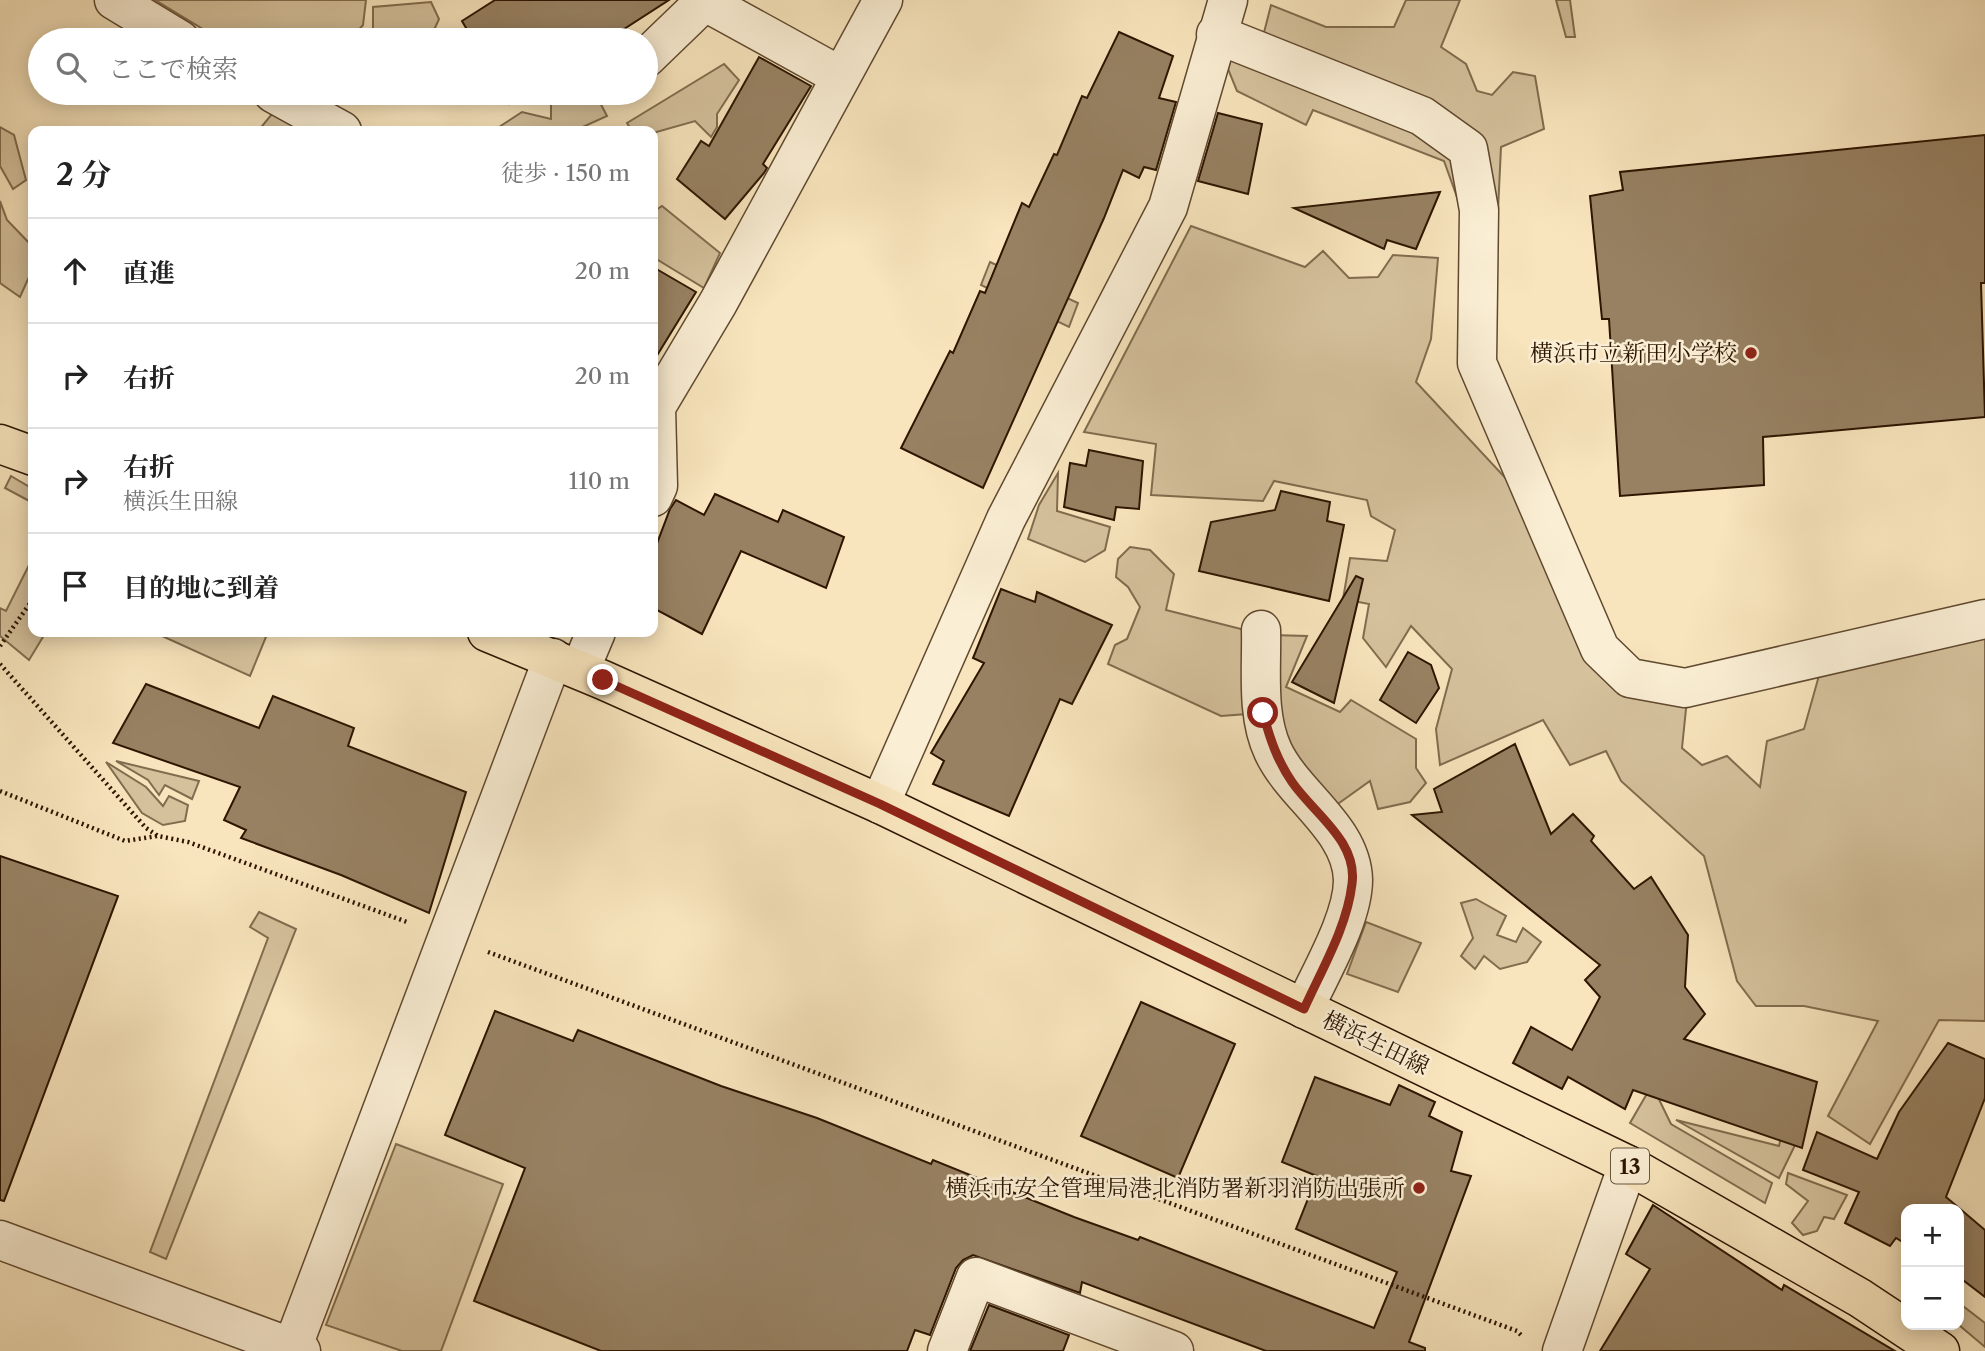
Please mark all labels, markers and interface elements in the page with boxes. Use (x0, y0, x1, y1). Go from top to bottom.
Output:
search box (28, 28, 658, 105)
icon: search (52, 48, 90, 86)
text: ここで検索 (108, 53, 238, 85)
text: 2 分 (56, 156, 111, 193)
text: 徒歩 · 150 m (501, 159, 630, 187)
icon: ahead (56, 252, 94, 290)
text: 直進 (123, 257, 175, 289)
text: 20 m (575, 257, 630, 285)
place label: 横浜市立新田小学校 (1530, 339, 1737, 367)
marker: 横浜市立新田小学校 (1743, 345, 1759, 361)
icon: right (56, 357, 94, 395)
text: 右折 (123, 362, 175, 394)
text: 20 m (575, 362, 630, 390)
text: 右折 (123, 451, 175, 483)
icon: right (56, 462, 94, 500)
text: 110 m (569, 467, 630, 495)
text: 横浜生田線 (123, 487, 238, 515)
icon: arrive (56, 567, 94, 605)
text: 目的地に到着 (123, 572, 279, 604)
route end (587, 664, 618, 695)
route start (1247, 697, 1278, 728)
street label: 横浜生田線 (1318, 1005, 1434, 1081)
road number: 13 (1611, 1148, 1649, 1184)
place label: 横浜市安全管理局港北消防署新羽消防出張所 (945, 1174, 1405, 1202)
marker: 横浜市安全管理局港北消防署新羽消防出張所 (1411, 1180, 1427, 1196)
map controls (1901, 1204, 1964, 1330)
button: + (1901, 1204, 1964, 1267)
button: − (1901, 1267, 1964, 1330)

